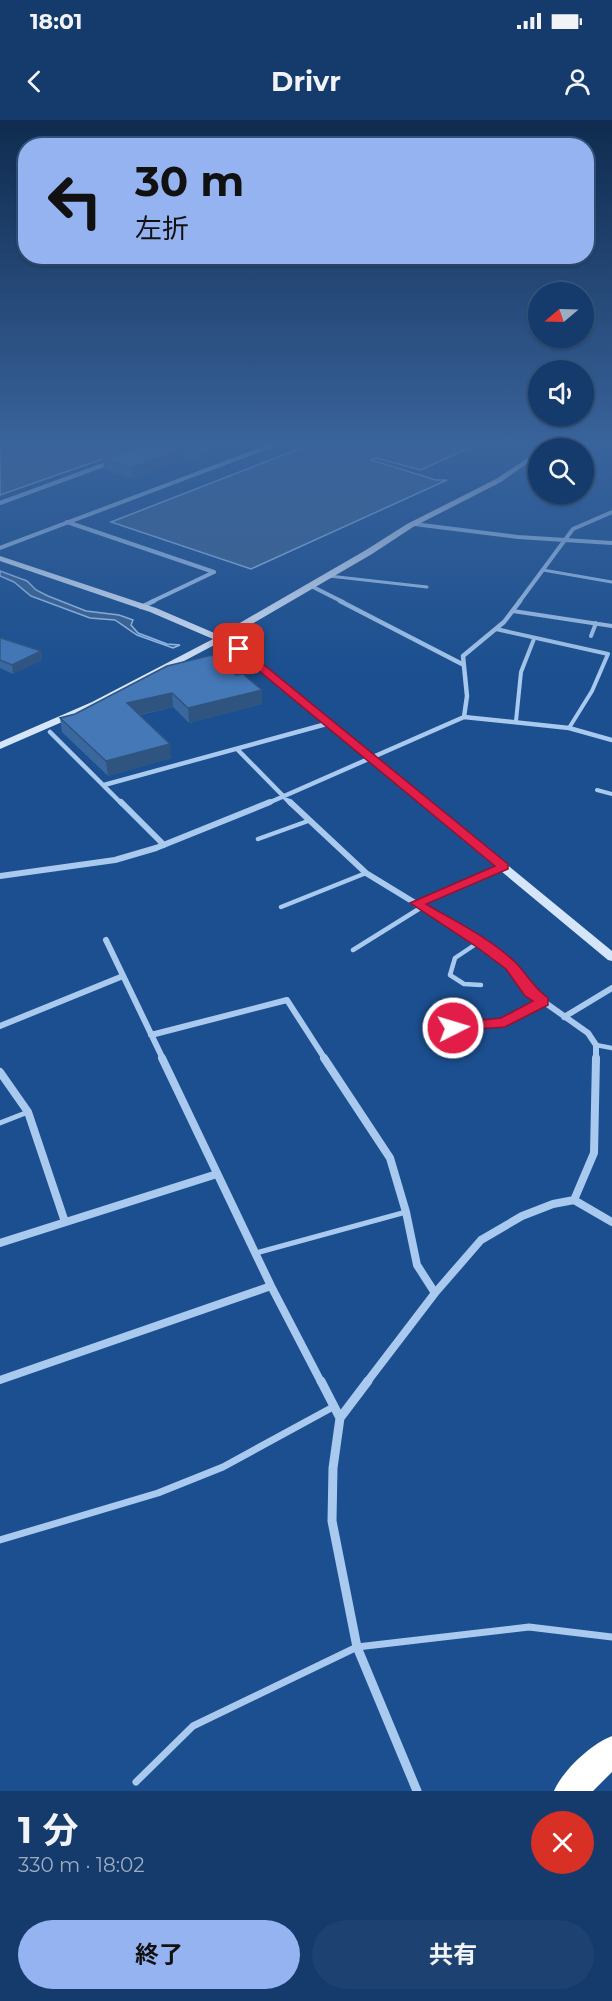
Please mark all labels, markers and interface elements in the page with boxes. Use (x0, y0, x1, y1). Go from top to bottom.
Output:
text: 18:01 (30, 8, 82, 35)
icon: back (18, 65, 51, 98)
text: Drivr (271, 65, 341, 98)
icon: person (561, 65, 594, 98)
text: 30 m (135, 155, 244, 207)
icon: left (36, 162, 114, 240)
text: 左折 (135, 212, 189, 245)
north arrow (528, 282, 594, 348)
map controls (528, 282, 594, 504)
button: sound (528, 360, 594, 426)
button: search (528, 438, 594, 504)
pin (213, 623, 264, 674)
icon: arrive (222, 632, 255, 665)
position arrow (421, 996, 485, 1060)
text: 1 分 (18, 1808, 78, 1852)
button: close (531, 1811, 594, 1874)
text: 330 m · 18:02 (18, 1853, 145, 1877)
button: 終了 (18, 1920, 300, 1989)
button: 共有 (312, 1920, 594, 1989)

